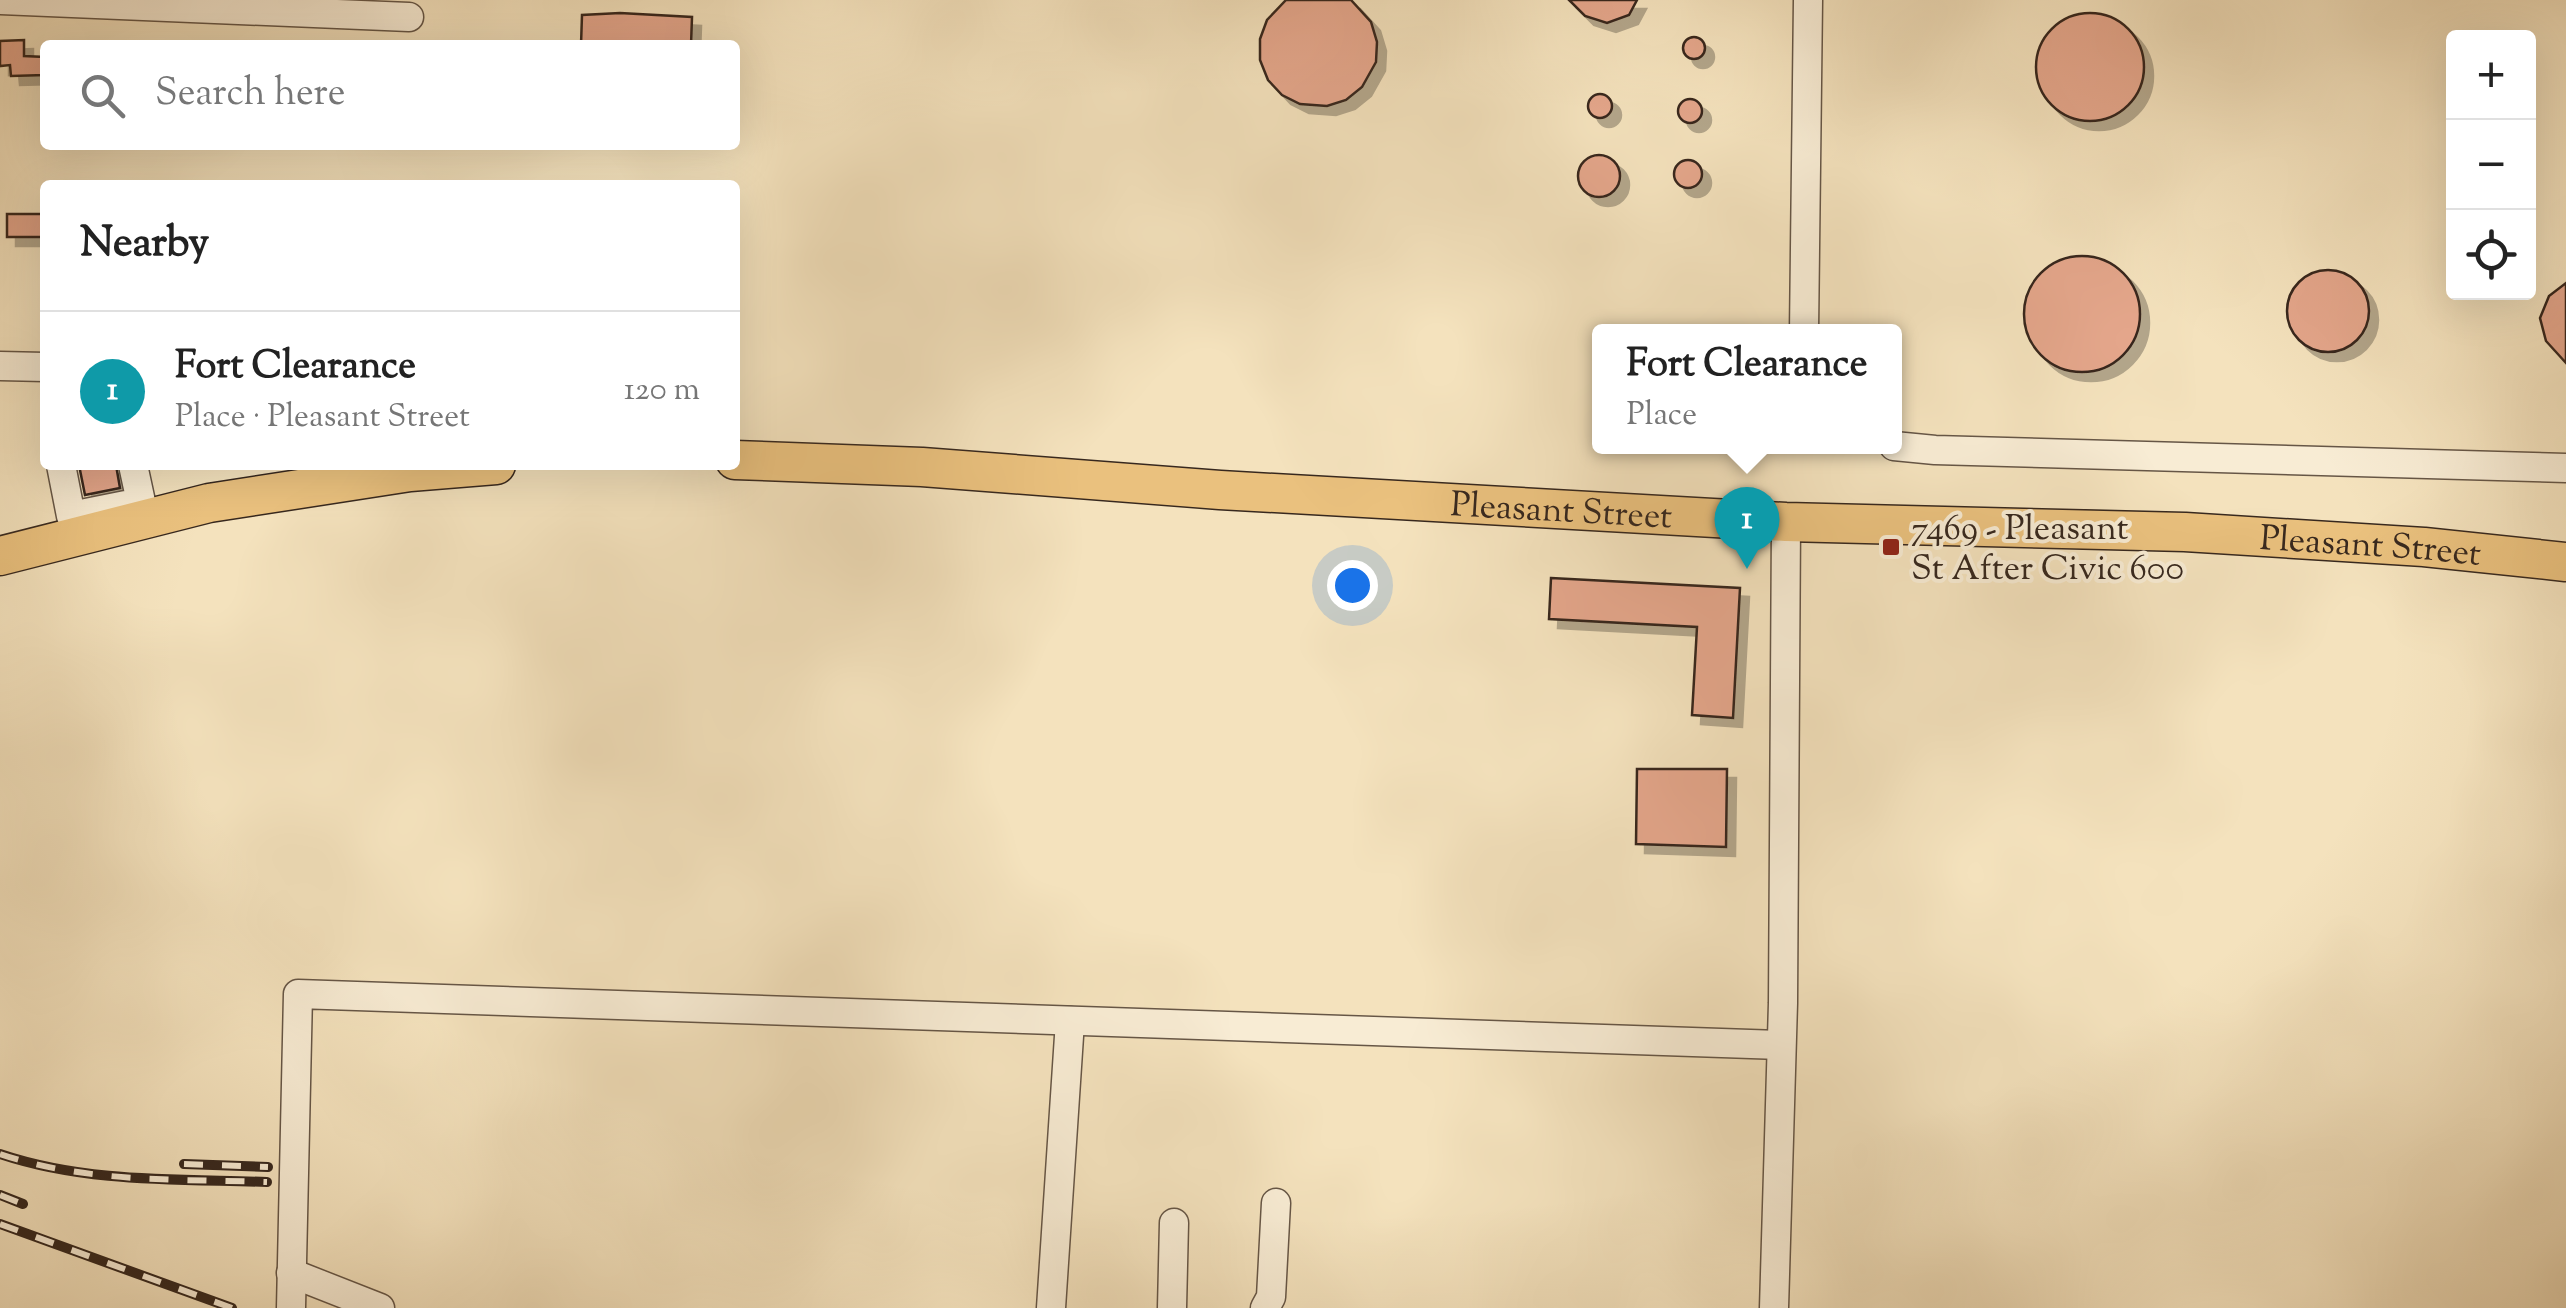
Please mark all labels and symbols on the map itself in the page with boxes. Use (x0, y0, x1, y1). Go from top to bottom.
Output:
street label: Pleasant Street (1449, 481, 1673, 545)
pin: 1 (1714, 486, 1780, 569)
place label: 7469 - Pleasant St After Civic 600 (1911, 505, 2184, 596)
street label: Pleasant Street (2258, 515, 2483, 582)
marker: 7469 - Pleasant St After Civic 600 (1880, 536, 1902, 558)
your location (1327, 560, 1378, 611)

